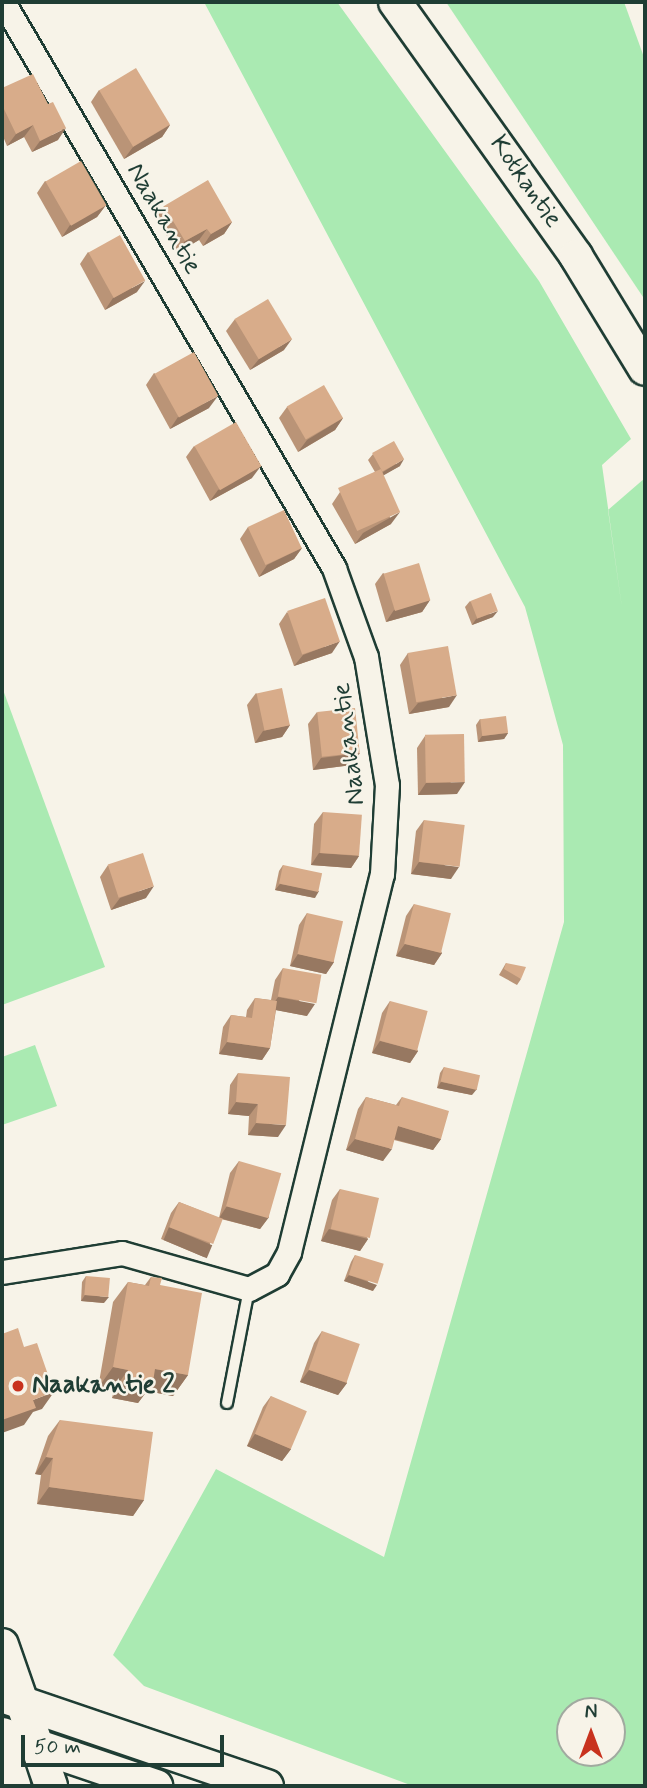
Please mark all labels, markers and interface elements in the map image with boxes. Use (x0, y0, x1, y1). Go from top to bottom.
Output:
street label: Kotkantie (482, 130, 568, 234)
street label: Naakantie (119, 158, 207, 280)
street label: Naakantie (327, 681, 373, 807)
place label: Naakantie 2 (32, 1370, 175, 1402)
marker: Naakantie 2 (10, 1378, 26, 1394)
north arrow (556, 1697, 626, 1767)
text: N (585, 1700, 597, 1725)
scale bar (24, 1722, 228, 1766)
text: 50 m (34, 1733, 81, 1761)

